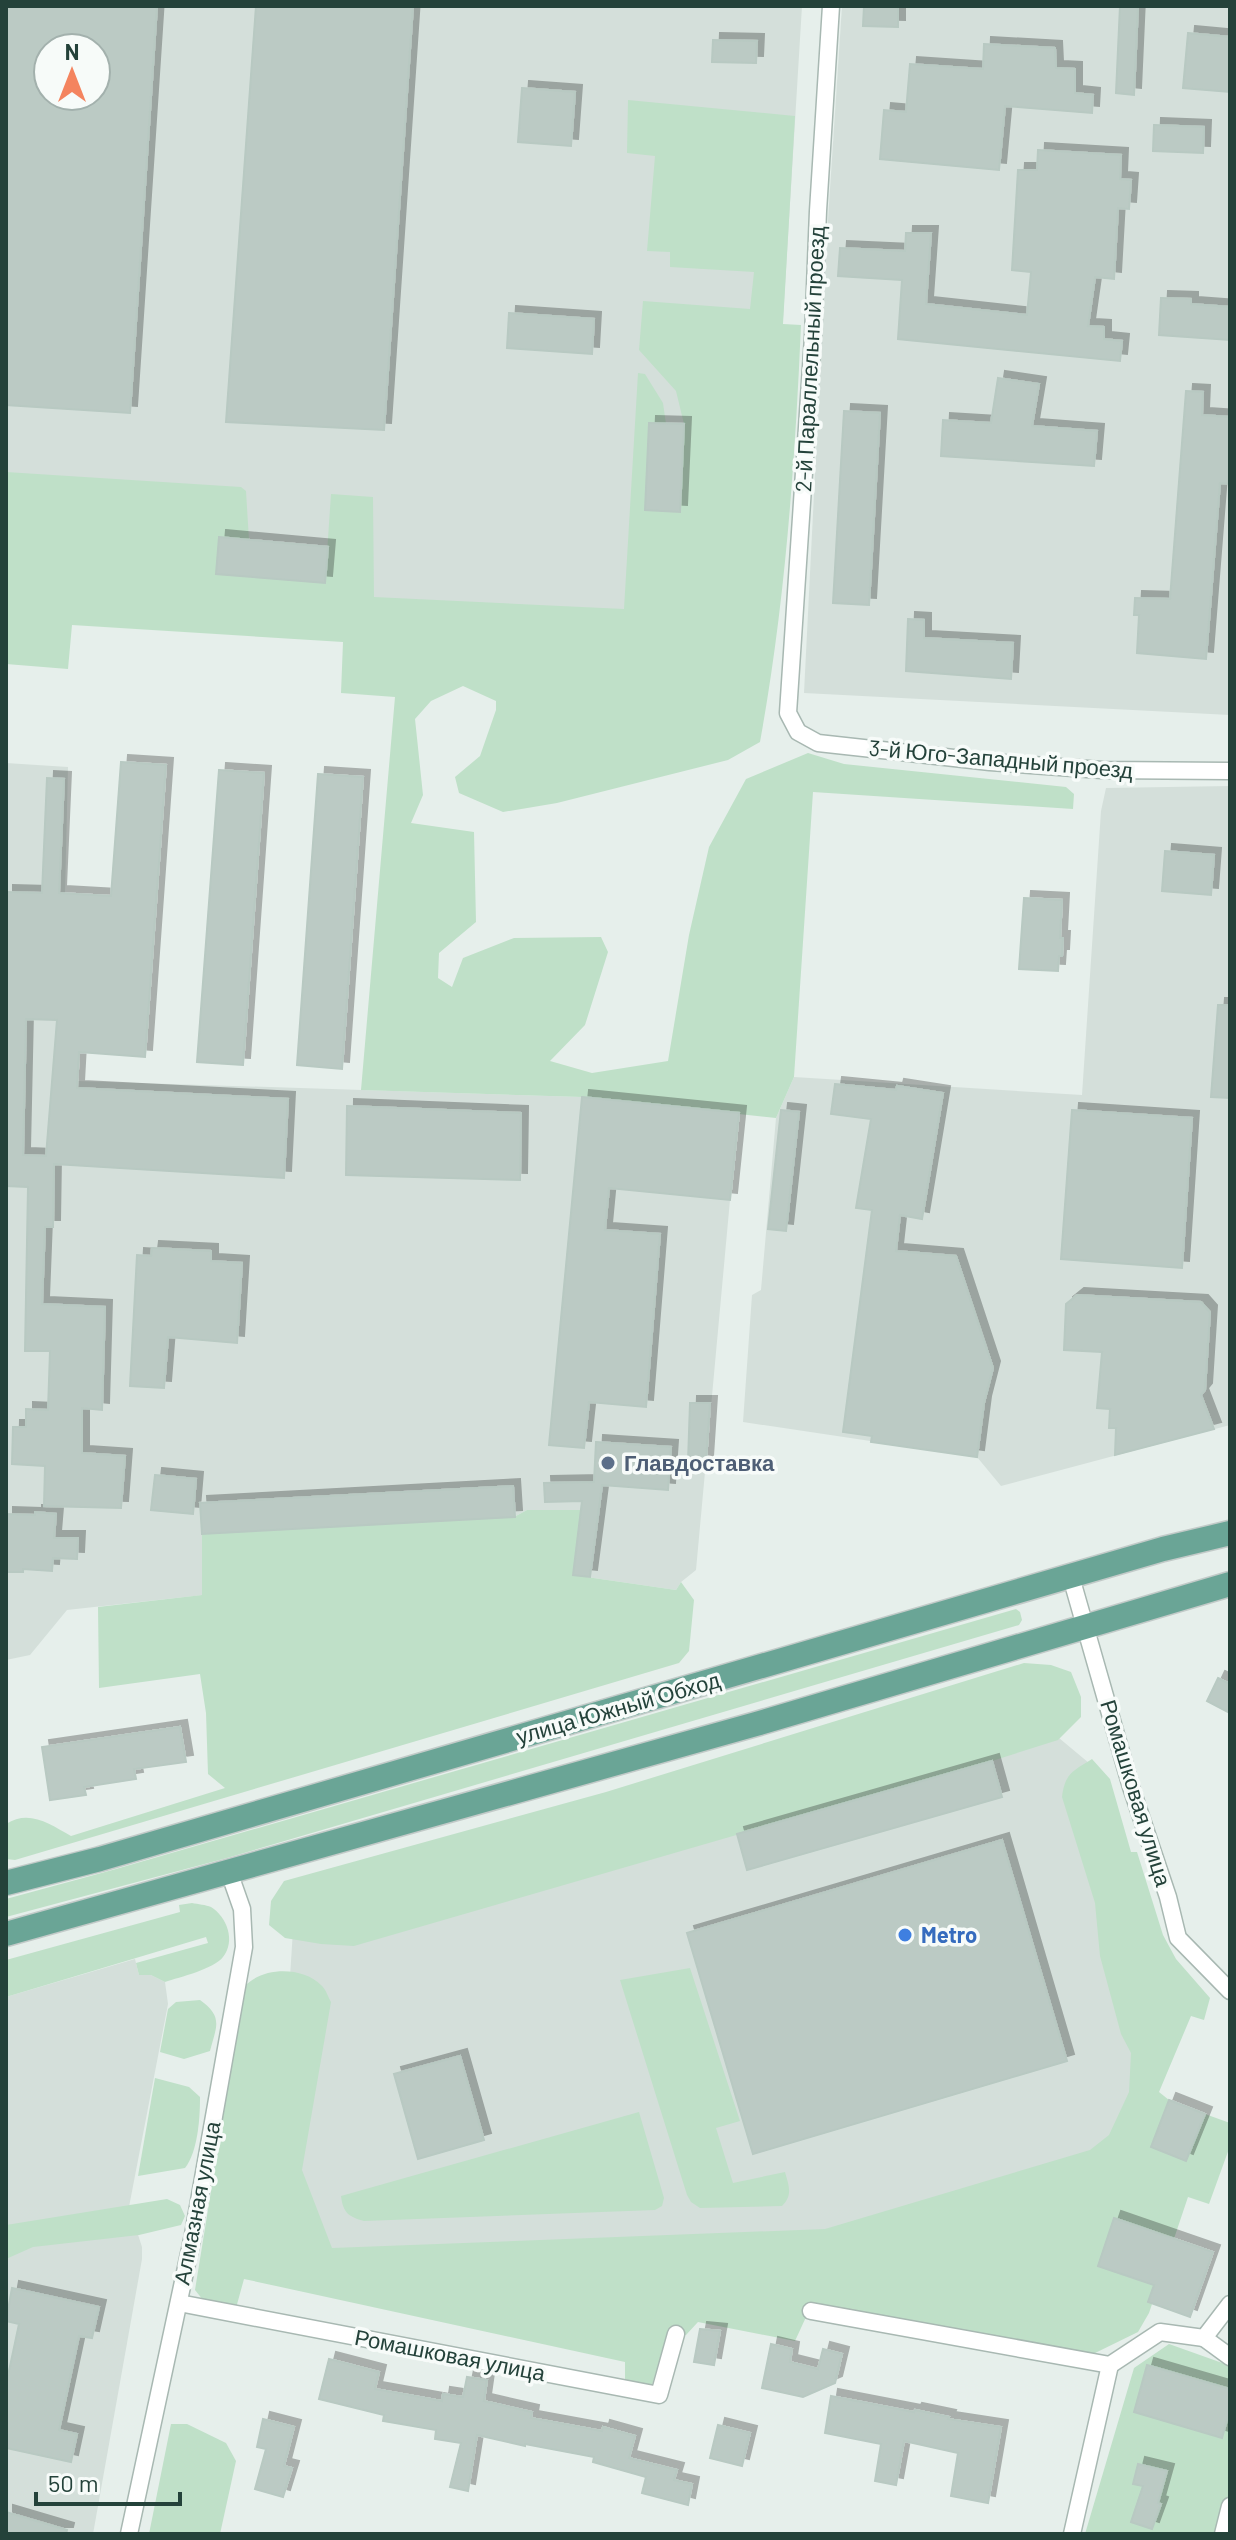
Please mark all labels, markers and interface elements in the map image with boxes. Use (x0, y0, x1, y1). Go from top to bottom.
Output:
north arrow (32, 32, 112, 112)
text: N (65, 38, 79, 64)
street label: 2-й Параллельный проезд (789, 225, 830, 493)
street label: 3-й Юго-Западный проезд (868, 734, 1134, 784)
place label: Главдоставка (624, 1449, 775, 1476)
marker: Главдоставка (599, 1454, 617, 1472)
street label: улица Южный Обход (513, 1665, 723, 1750)
street label: Ромашковая улица (1095, 1696, 1178, 1890)
place label: Metro (921, 1921, 977, 1947)
marker: Metro (896, 1926, 914, 1944)
street label: Алмазная улица (167, 2118, 226, 2287)
street label: Ромашковая улица (353, 2323, 548, 2386)
scale bar (36, 2456, 180, 2506)
text: 50 m (48, 2468, 99, 2497)

